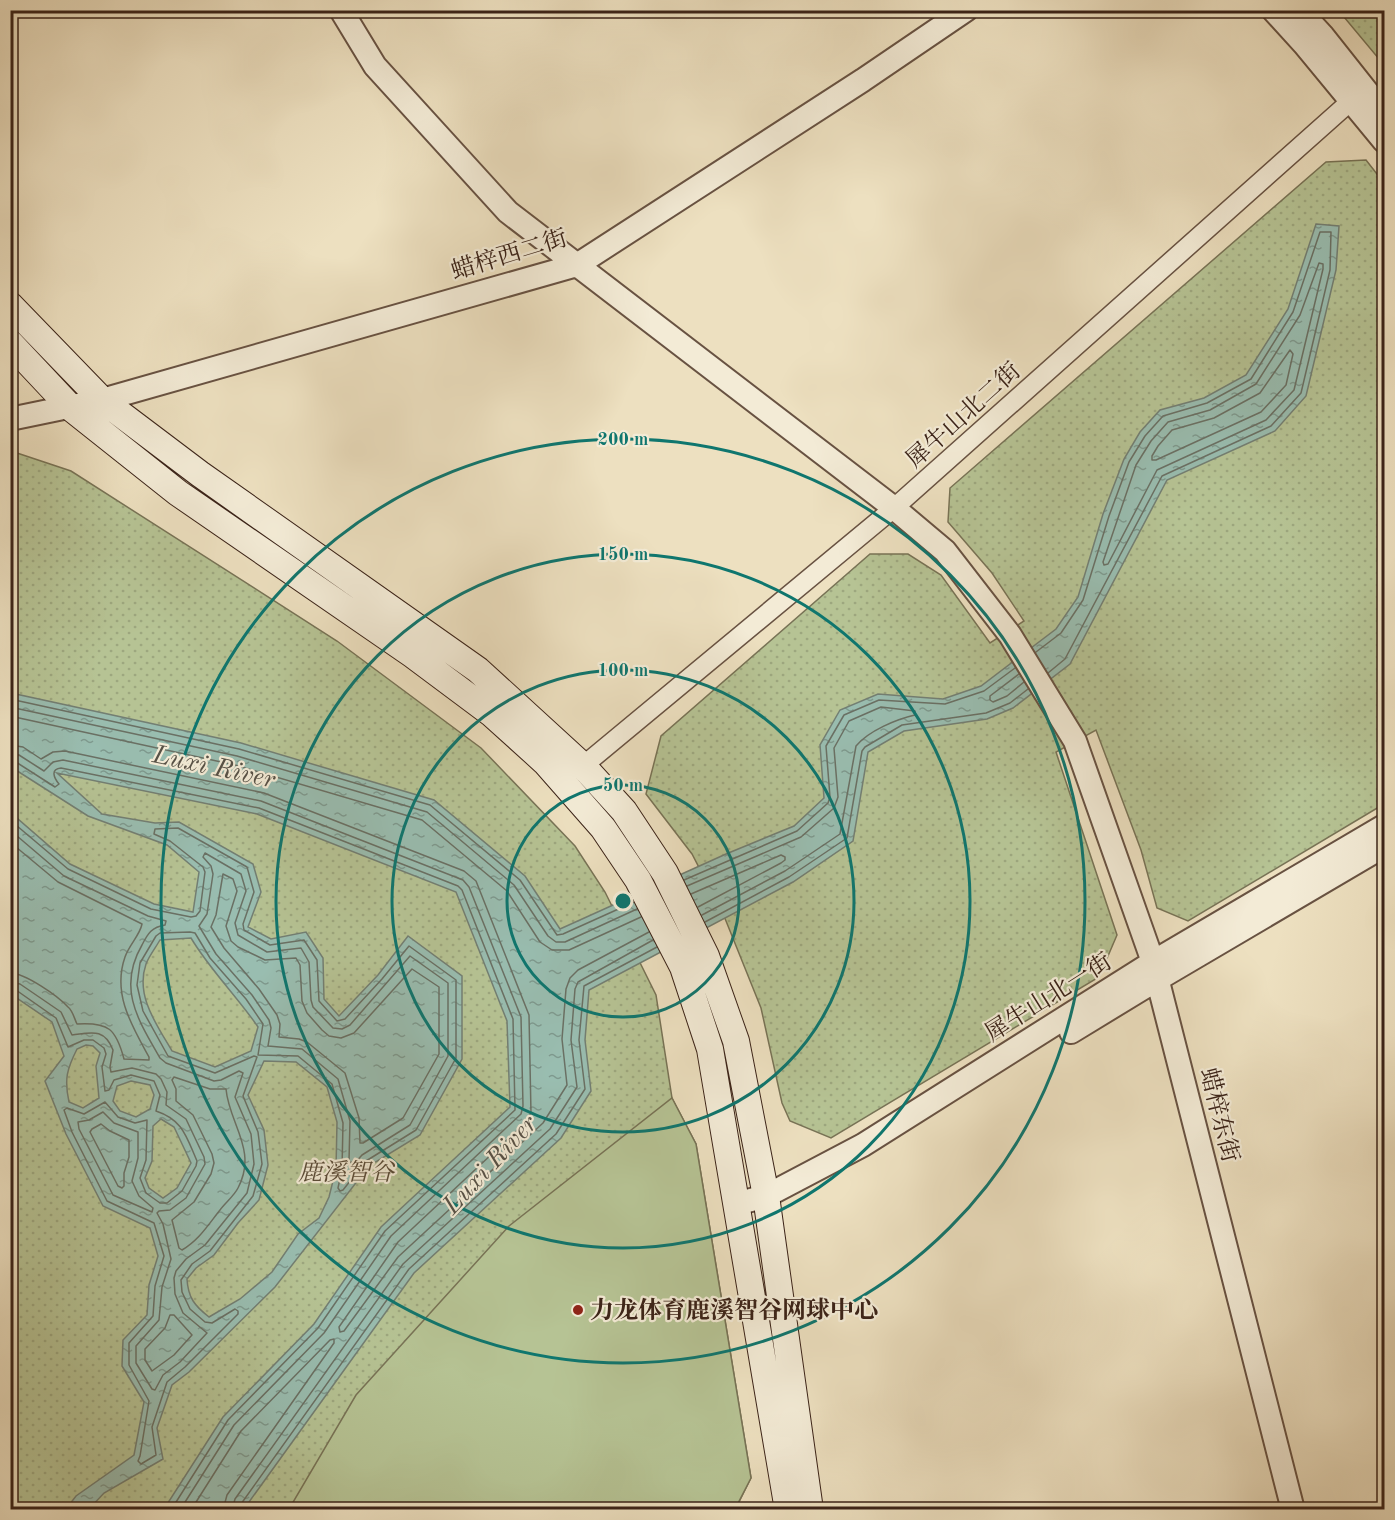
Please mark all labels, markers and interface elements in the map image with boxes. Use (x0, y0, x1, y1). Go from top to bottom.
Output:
street label: 蜡梓西二街 (448, 224, 570, 285)
street label: 犀牛山北二街 (901, 357, 1026, 474)
text: 200 m (598, 431, 648, 449)
text: 150 m (598, 546, 648, 564)
text: 100 m (598, 662, 648, 680)
water label: Luxi River (149, 742, 278, 794)
text: 50 m (603, 777, 643, 795)
centre of rings (613, 891, 633, 911)
street label: 犀牛山北一街 (980, 948, 1116, 1047)
street label: 蜡梓东街 (1195, 1065, 1244, 1165)
water label: Luxi River (438, 1110, 543, 1221)
park label: 鹿溪智谷 (298, 1159, 396, 1186)
place label: 力龙体育鹿溪智谷网球中心 (590, 1297, 878, 1324)
marker: 力龙体育鹿溪智谷网球中心 (571, 1303, 585, 1317)

